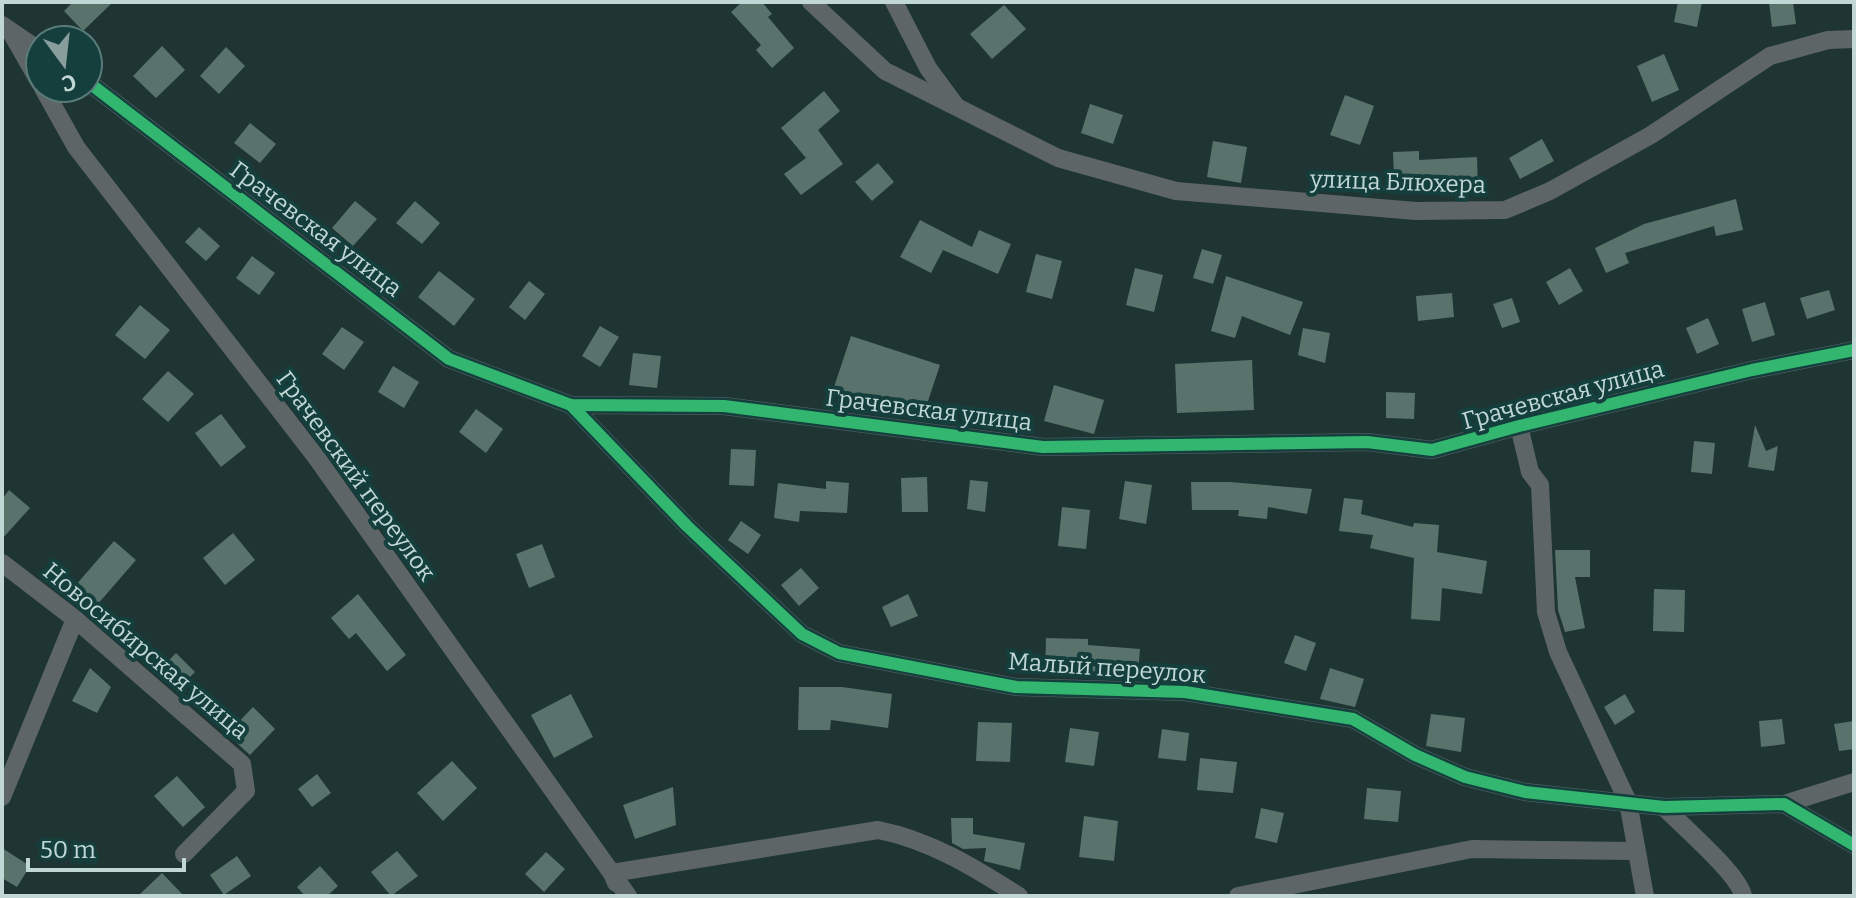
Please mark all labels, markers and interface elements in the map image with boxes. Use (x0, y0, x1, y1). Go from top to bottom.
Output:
north arrow (24, 24, 104, 104)
text: С (59, 68, 79, 98)
street label: Грачевская улица (225, 155, 407, 303)
street label: улица Блюхера (1309, 165, 1486, 199)
street label: Грачевская улица (1459, 355, 1667, 435)
street label: Грачевский переулок (271, 366, 441, 586)
street label: Грачевская улица (824, 383, 1034, 437)
street label: Новосибирская улица (38, 557, 254, 745)
street label: Малый переулок (1007, 647, 1207, 689)
scale bar (28, 822, 184, 872)
text: 50 m (40, 836, 96, 864)

